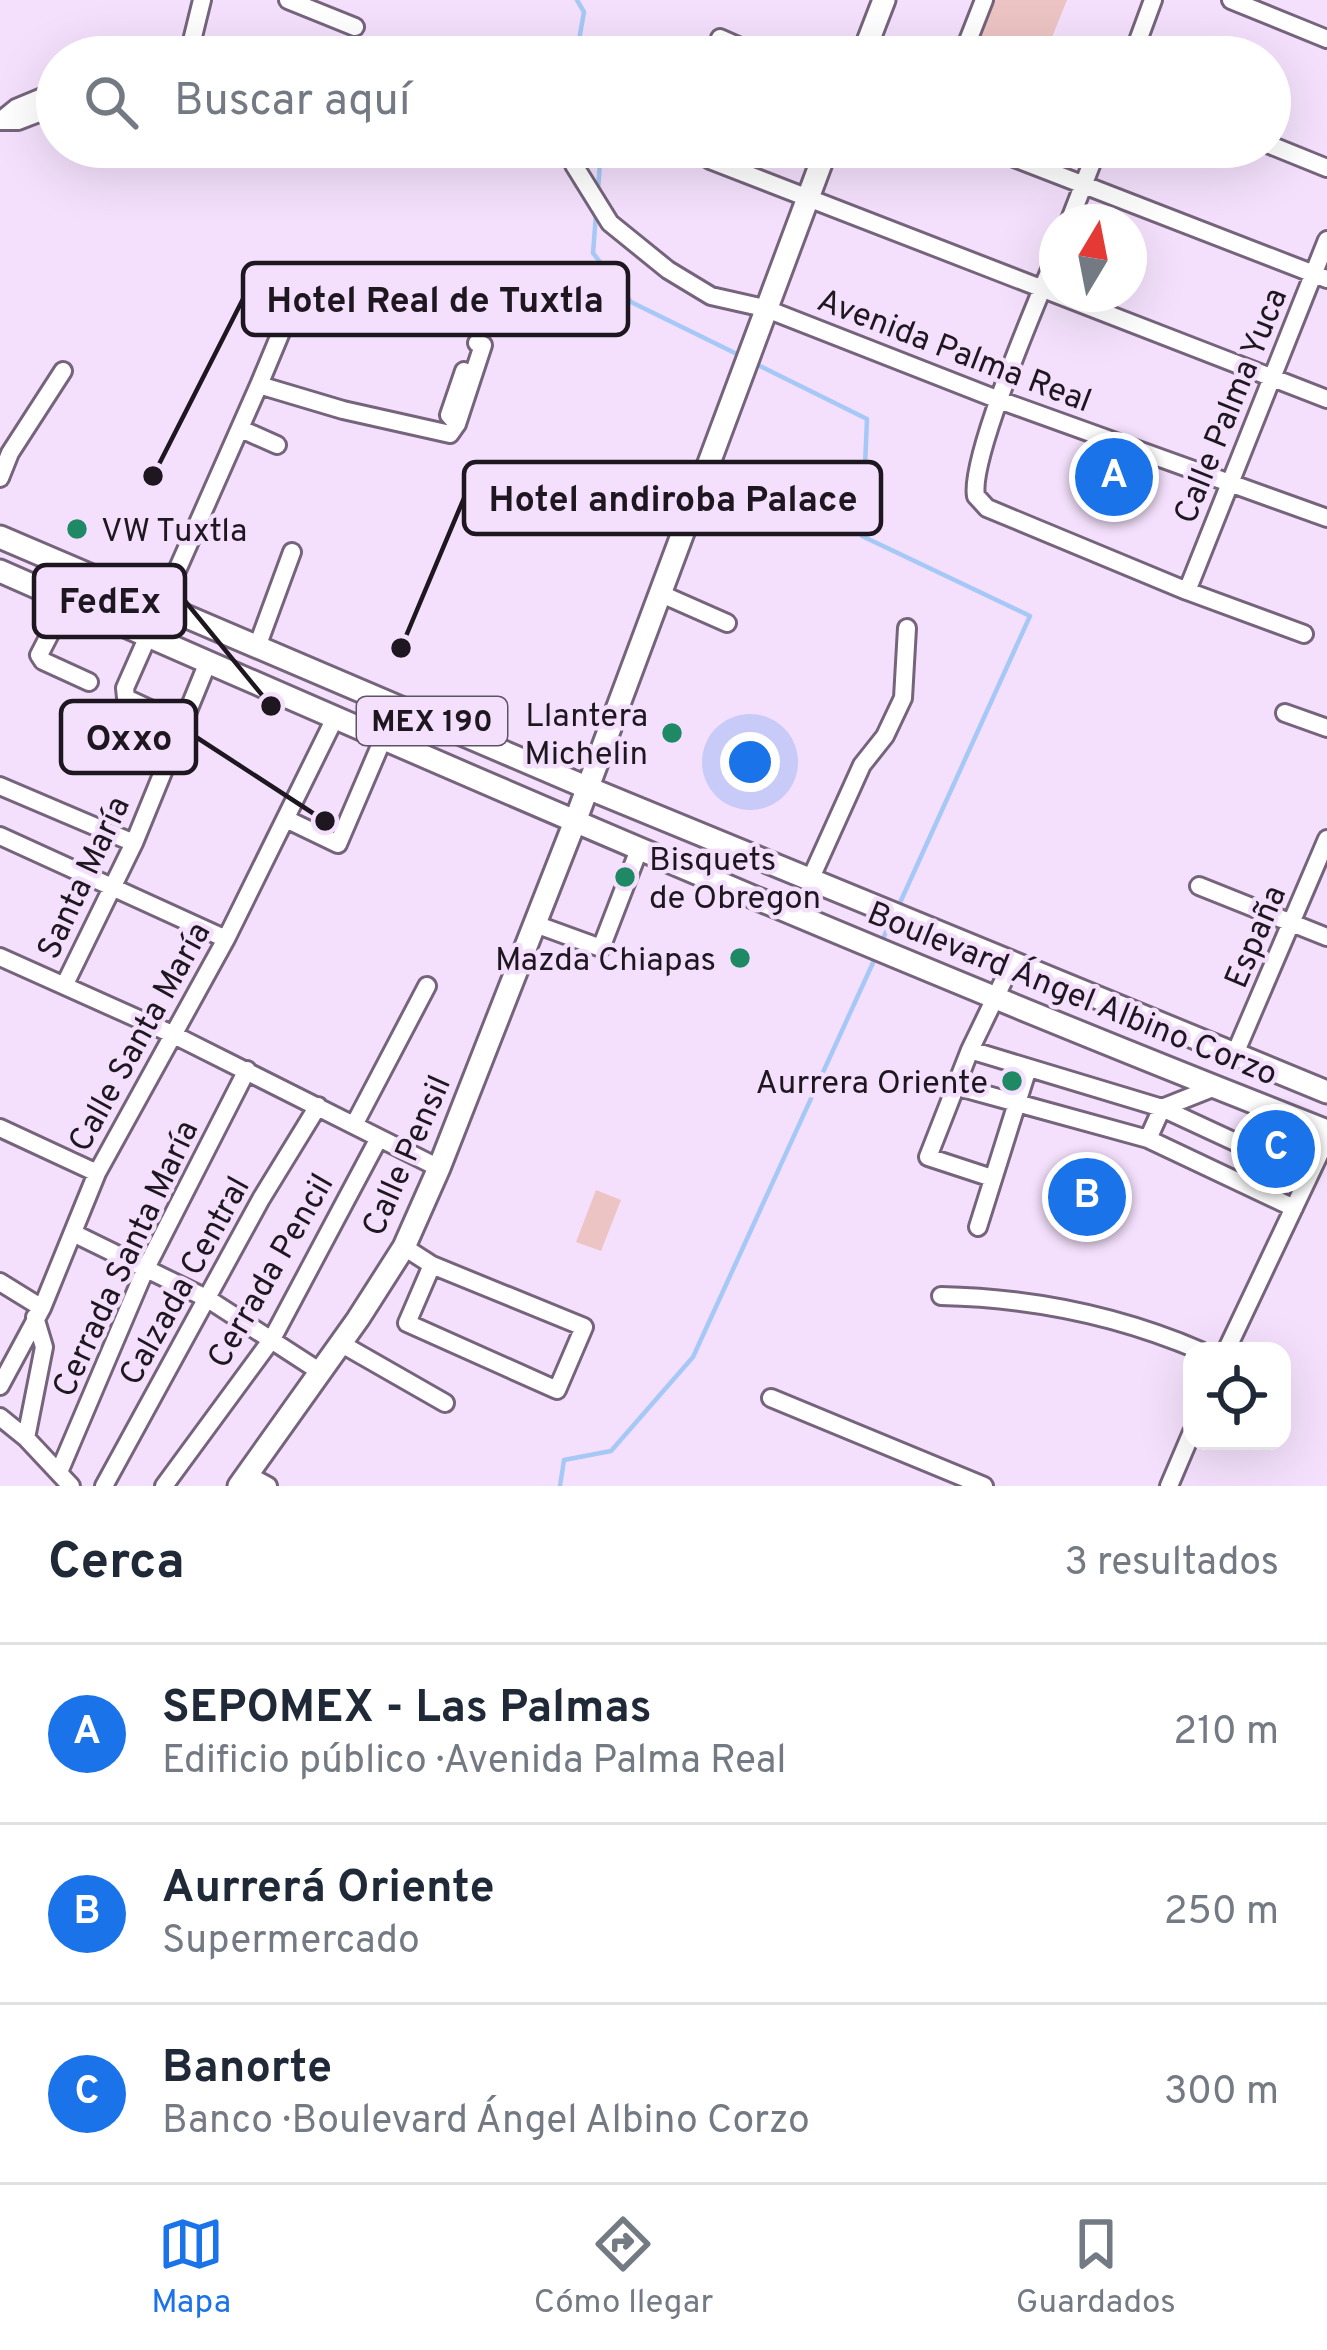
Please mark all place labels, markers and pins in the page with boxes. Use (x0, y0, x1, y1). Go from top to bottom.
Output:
callout: Hotel Real de Tuxtla (243, 263, 628, 335)
pin: A (1075, 432, 1153, 522)
callout: Hotel andiroba Palace (464, 462, 881, 534)
place label: VW Tuxtla (101, 512, 247, 554)
marker: VW Tuxtla (64, 516, 90, 542)
callout: FedEx (34, 565, 185, 637)
place label: Llantera Michelin (524, 697, 648, 777)
callout: Oxxo (61, 701, 196, 773)
marker: Llantera Michelin (659, 720, 685, 746)
place label: Bisquets de Obregon (649, 841, 821, 921)
marker: Bisquets de Obregon (612, 864, 638, 890)
place label: Mazda Chiapas (495, 941, 716, 983)
marker: Mazda Chiapas (727, 945, 753, 971)
place label: Aurrera Oriente (756, 1064, 988, 1106)
marker: Aurrera Oriente (999, 1068, 1025, 1094)
pin: C (1237, 1104, 1315, 1194)
pin: B (1048, 1152, 1126, 1242)

